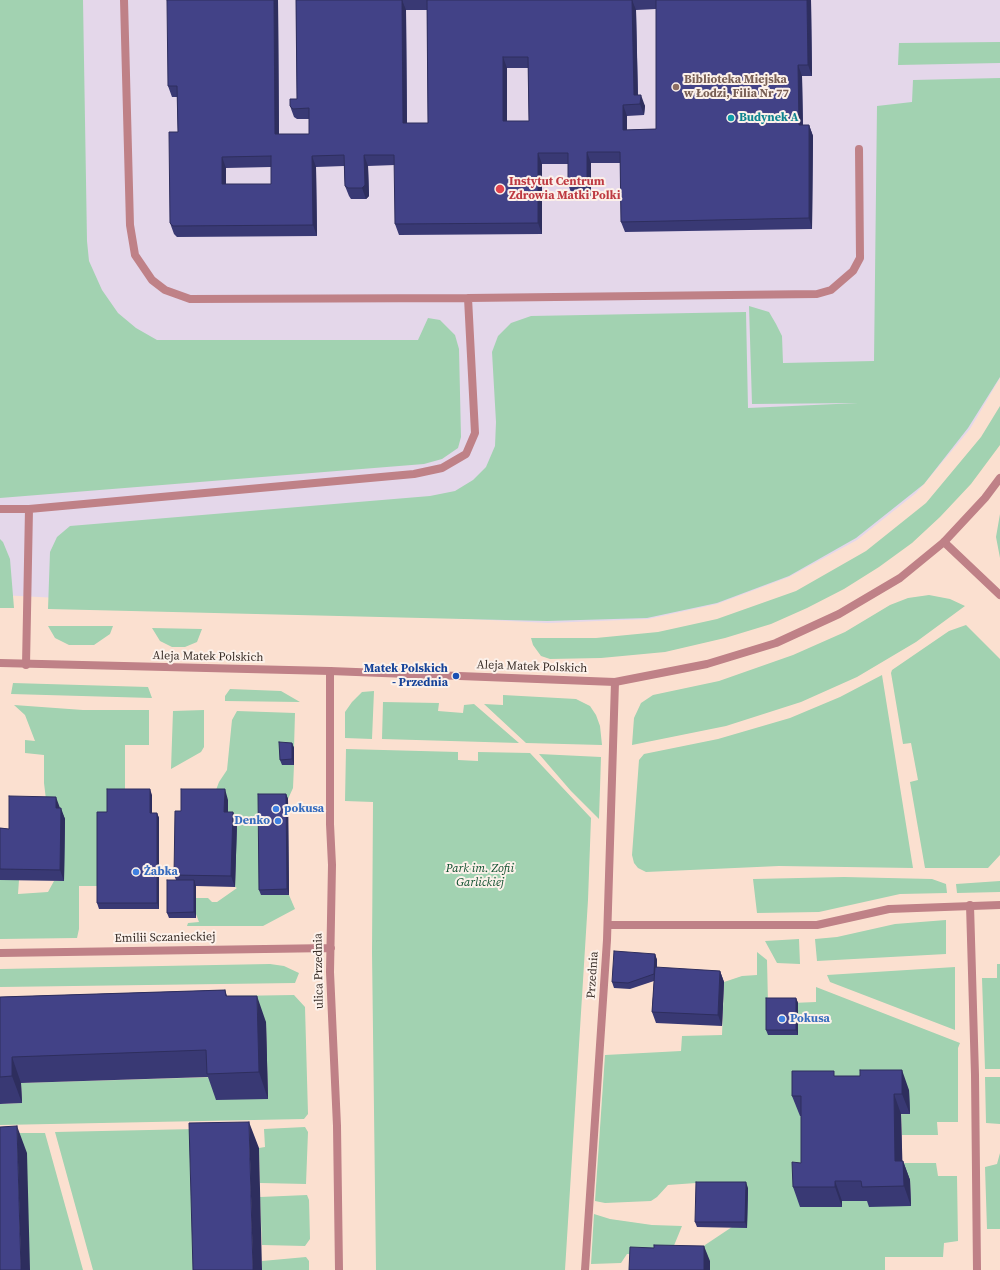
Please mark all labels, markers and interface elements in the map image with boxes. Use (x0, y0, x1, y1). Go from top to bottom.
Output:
place label: Biblioteka Miejska w Łodzi, Filia Nr 77 (684, 73, 789, 101)
marker: Biblioteka Miejska w Łodzi, Filia Nr 77 (671, 82, 681, 92)
place label: Budynek A (739, 111, 799, 125)
marker: Budynek A (726, 113, 736, 123)
place label: Instytut Centrum Zdrowia Matki Polki (509, 175, 620, 203)
marker: Instytut Centrum Zdrowia Matki Polki (494, 183, 506, 195)
street label: Aleja Matek Polskich (152, 649, 264, 665)
street label: Aleja Matek Polskich (476, 658, 588, 676)
place label: Matek Polskich - Przednia (364, 662, 448, 690)
marker: Matek Polskich - Przednia (451, 671, 461, 681)
place label: pokusa (284, 802, 324, 816)
marker: pokusa (271, 804, 281, 814)
place label: Denko (234, 814, 270, 828)
marker: Denko (273, 816, 283, 826)
park label: Park im. Zofii Garlickiej (446, 862, 514, 890)
place label: Żabka (144, 865, 178, 879)
marker: Żabka (131, 867, 141, 877)
street label: Emilii Sczanieckiej (114, 930, 216, 946)
street label: ulica Przednia (311, 933, 327, 1009)
street label: Przednia (584, 951, 602, 999)
place label: Pokusa (790, 1012, 830, 1026)
marker: Pokusa (777, 1014, 787, 1024)

